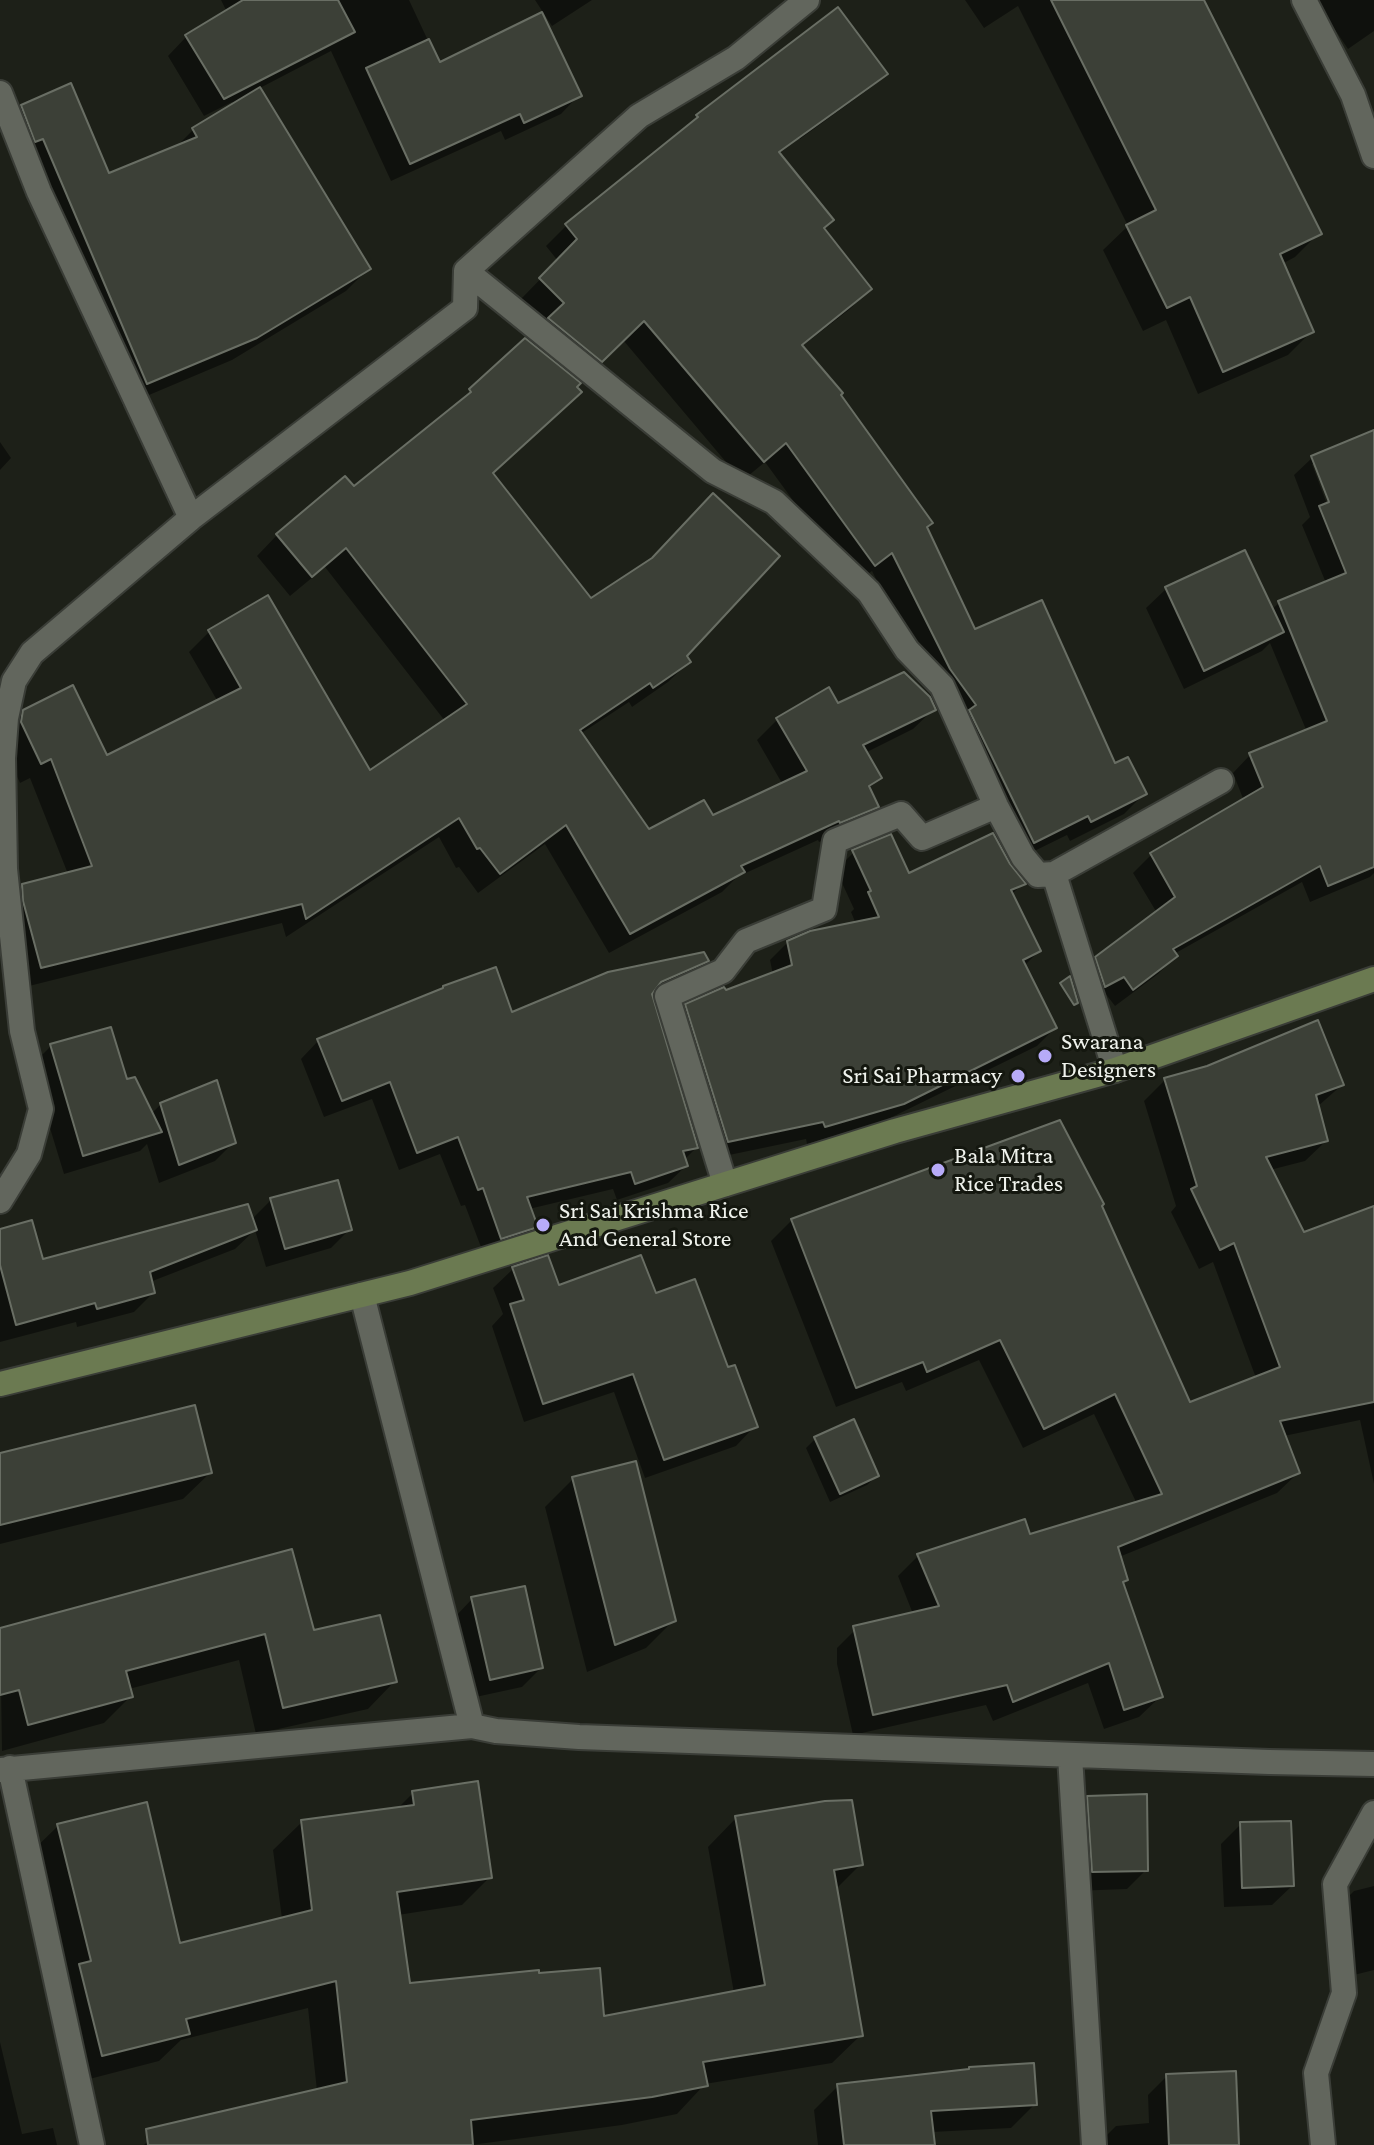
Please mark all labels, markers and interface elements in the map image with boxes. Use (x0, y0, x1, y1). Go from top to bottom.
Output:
place label: Swarana Designers (1061, 1028, 1156, 1084)
marker: Swarana Designers (1036, 1047, 1054, 1065)
place label: Sri Sai Pharmacy (842, 1062, 1002, 1090)
marker: Sri Sai Pharmacy (1009, 1067, 1027, 1085)
place label: Bala Mitra Rice Trades (954, 1142, 1063, 1198)
marker: Bala Mitra Rice Trades (929, 1161, 947, 1179)
place label: Sri Sai Krishma Rice And General Store (559, 1197, 748, 1253)
marker: Sri Sai Krishma Rice And General Store (534, 1216, 552, 1234)

